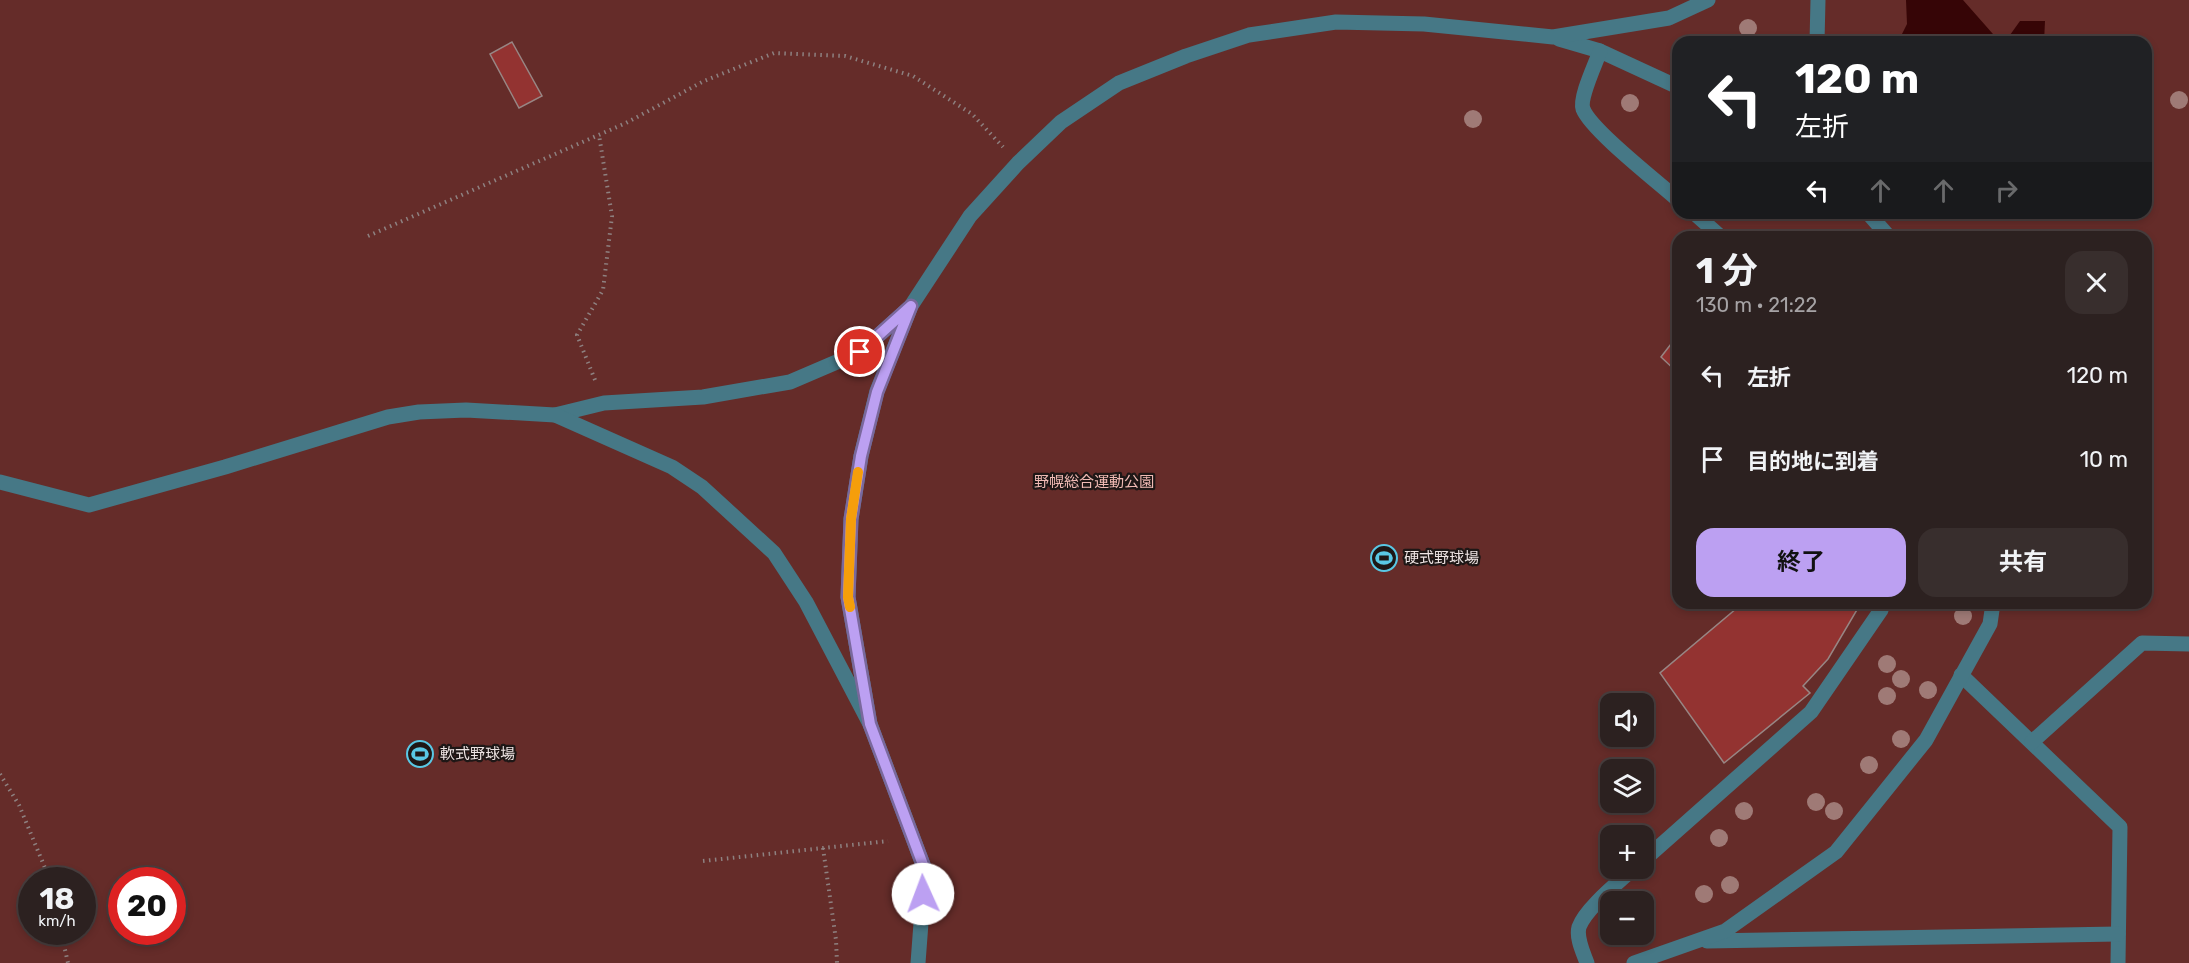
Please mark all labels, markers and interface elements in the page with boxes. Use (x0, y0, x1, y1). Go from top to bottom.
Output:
text: 120 m (1795, 54, 1919, 104)
icon: left (1696, 60, 1774, 138)
text: 左折 (1795, 111, 1849, 143)
icon: left (1801, 174, 1834, 207)
icon: ahead (1864, 174, 1897, 207)
icon: ahead (1927, 174, 1960, 207)
icon: right (1990, 174, 2023, 207)
text: 1 分 (1696, 249, 1758, 292)
button: close (2065, 251, 2128, 314)
text: 130 m · 21:22 (1696, 293, 1817, 317)
pin (834, 326, 885, 377)
icon: arrive (843, 335, 876, 368)
icon: left (1696, 359, 1729, 392)
text: 120 m (2067, 362, 2128, 389)
text: 左折 (1747, 364, 1791, 391)
icon: arrive (1696, 443, 1729, 476)
text: 10 m (2080, 446, 2128, 473)
text: 目的地に到着 (1747, 448, 1879, 475)
park label: 野幌総合運動公園 (1034, 473, 1154, 491)
button: 終了 (1696, 528, 1906, 597)
button: 共有 (1918, 528, 2128, 597)
sports icon: 硬式野球場 (1369, 543, 1399, 573)
place label: 硬式野球場 (1404, 549, 1479, 567)
map controls (1600, 693, 1654, 945)
button: sound (1600, 693, 1654, 747)
sports icon: 軟式野球場 (405, 739, 435, 769)
place label: 軟式野球場 (440, 745, 515, 763)
button: layers (1600, 759, 1654, 813)
button: + (1600, 825, 1654, 879)
position arrow (891, 862, 955, 926)
speed limit sign: 20 (108, 867, 186, 945)
text: 18 (39, 881, 75, 917)
button: − (1600, 891, 1654, 945)
text: km/h (38, 912, 76, 930)

